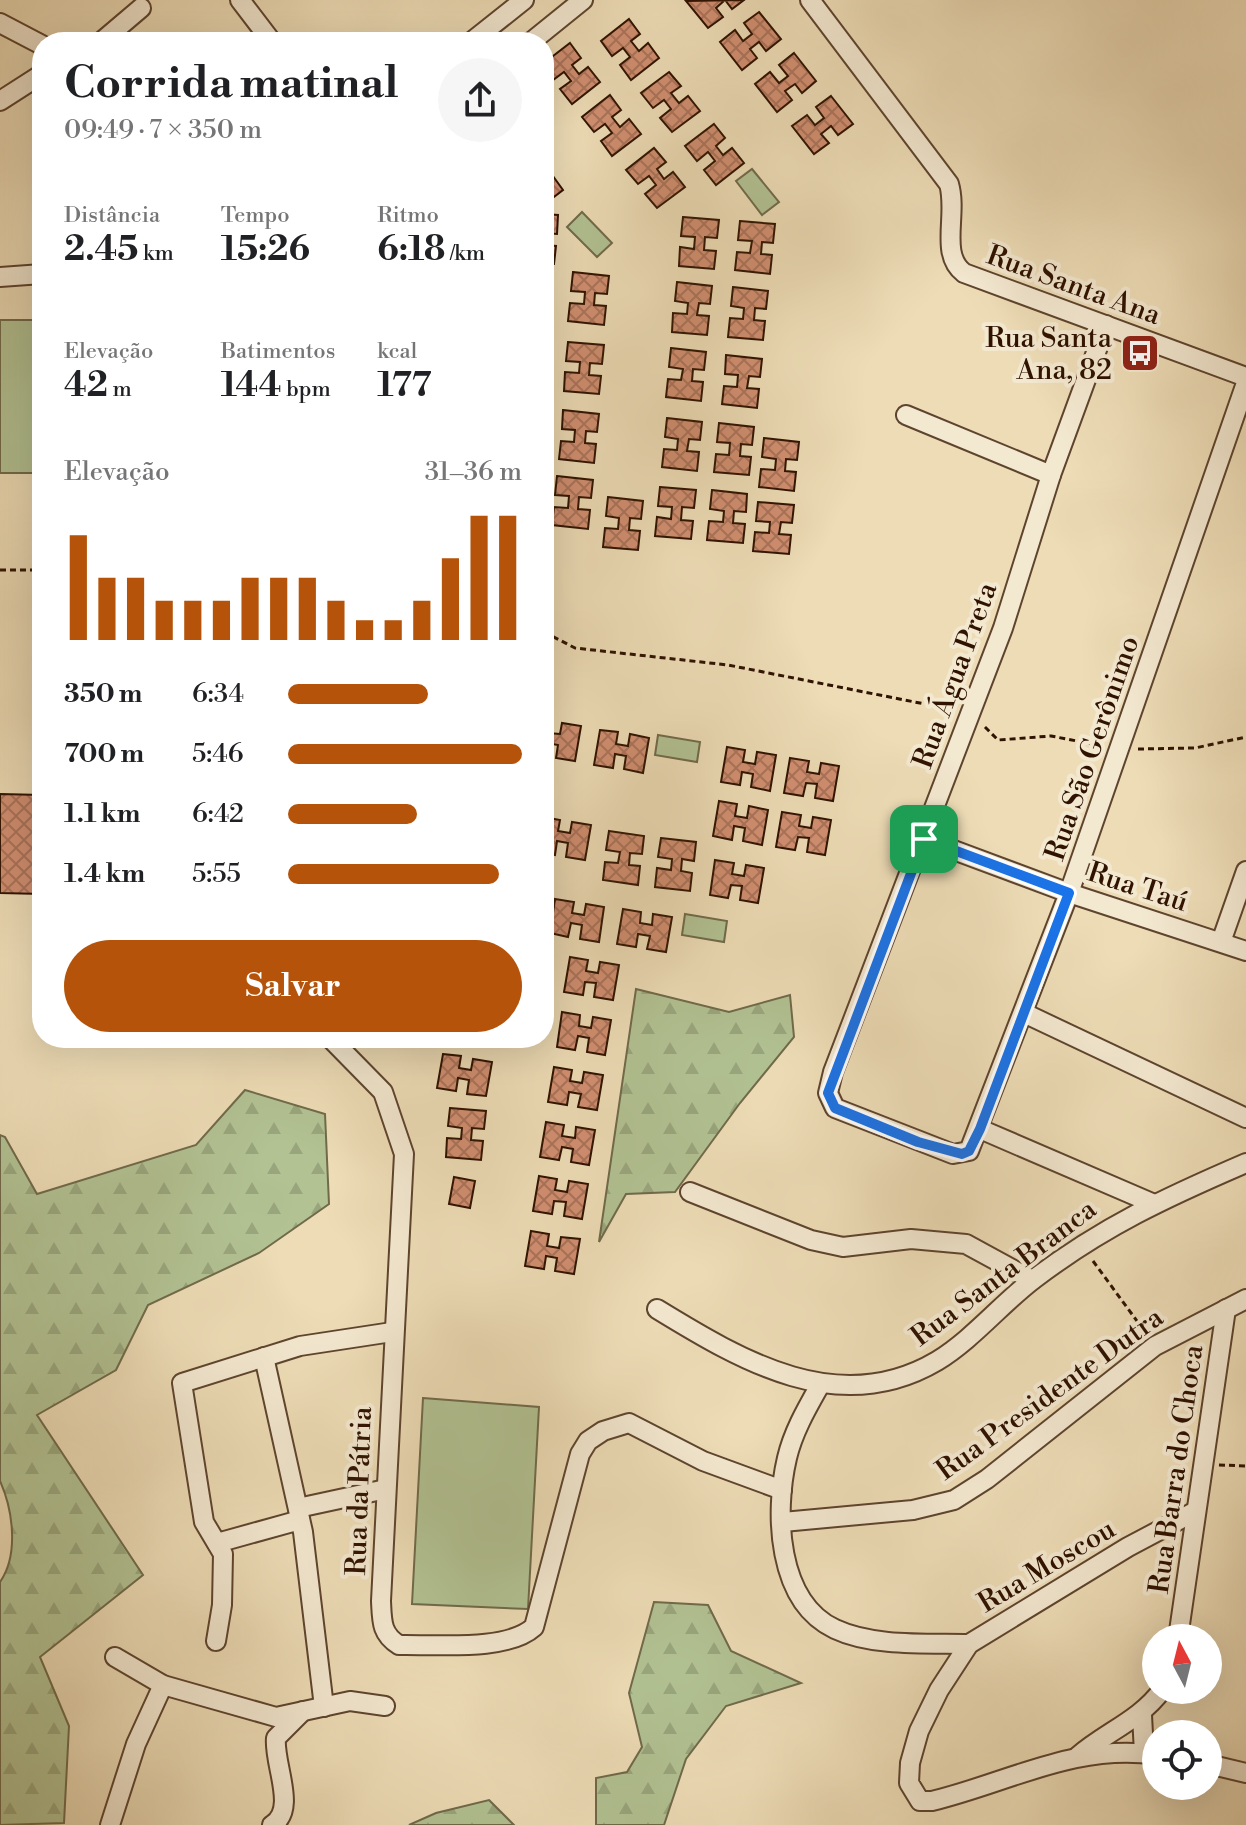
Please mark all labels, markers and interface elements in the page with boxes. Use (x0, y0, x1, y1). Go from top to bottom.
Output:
text: Corrida matinal (64, 56, 399, 111)
button: share (438, 58, 522, 142)
text: 09:49 · 7 × 350 m (64, 114, 262, 146)
text: Distância (64, 202, 160, 229)
text: Tempo (221, 202, 290, 229)
text: Ritmo (377, 202, 439, 229)
text: 2.45 (64, 229, 138, 271)
text: 15:26 (221, 229, 310, 271)
text: 6:18 (377, 229, 446, 271)
street label: Rua Santa Ana (982, 238, 1166, 333)
text: km (138, 240, 174, 267)
text: /km (446, 240, 485, 267)
place label: Rua Santa Ana, 82 (985, 321, 1113, 388)
bus stop icon: Rua Santa Ana, 82 (1119, 332, 1161, 374)
text: Elevação (64, 338, 153, 365)
text: Batimentos (221, 338, 335, 365)
text: kcal (377, 338, 417, 365)
text: 42 (64, 365, 108, 407)
text: 144 (221, 365, 282, 407)
text: 177 (377, 365, 431, 407)
text: m (108, 376, 132, 403)
text: bpm (282, 376, 331, 403)
text: Elevação (64, 456, 170, 488)
text: 31–36 m (425, 456, 522, 488)
street label: Rua Água Preta (904, 576, 1006, 773)
street label: Rua São Gerônimo (1038, 631, 1147, 865)
text: 350 m (64, 678, 143, 710)
text: 6:34 (192, 678, 244, 710)
text: 700 m (64, 738, 144, 770)
text: 5:46 (192, 738, 243, 770)
text: 1.1 km (64, 798, 140, 830)
text: 6:42 (192, 798, 244, 830)
pin (890, 805, 958, 873)
icon: arrive (902, 817, 946, 861)
street label: Rua Taú (1083, 855, 1192, 920)
text: 1.4 km (64, 858, 145, 890)
text: 5:55 (192, 858, 241, 890)
button: Salvar (64, 940, 522, 1032)
street label: Rua Santa Branca (904, 1192, 1104, 1354)
street label: Rua Presidente Dutra (930, 1300, 1171, 1488)
street label: Rua Barra do Choca (1142, 1342, 1211, 1596)
street label: Rua da Pátria (339, 1405, 380, 1576)
street label: Rua Moscou (972, 1512, 1122, 1621)
north arrow (1142, 1624, 1222, 1704)
map controls (1142, 1624, 1222, 1800)
button: locate (1142, 1720, 1222, 1800)

